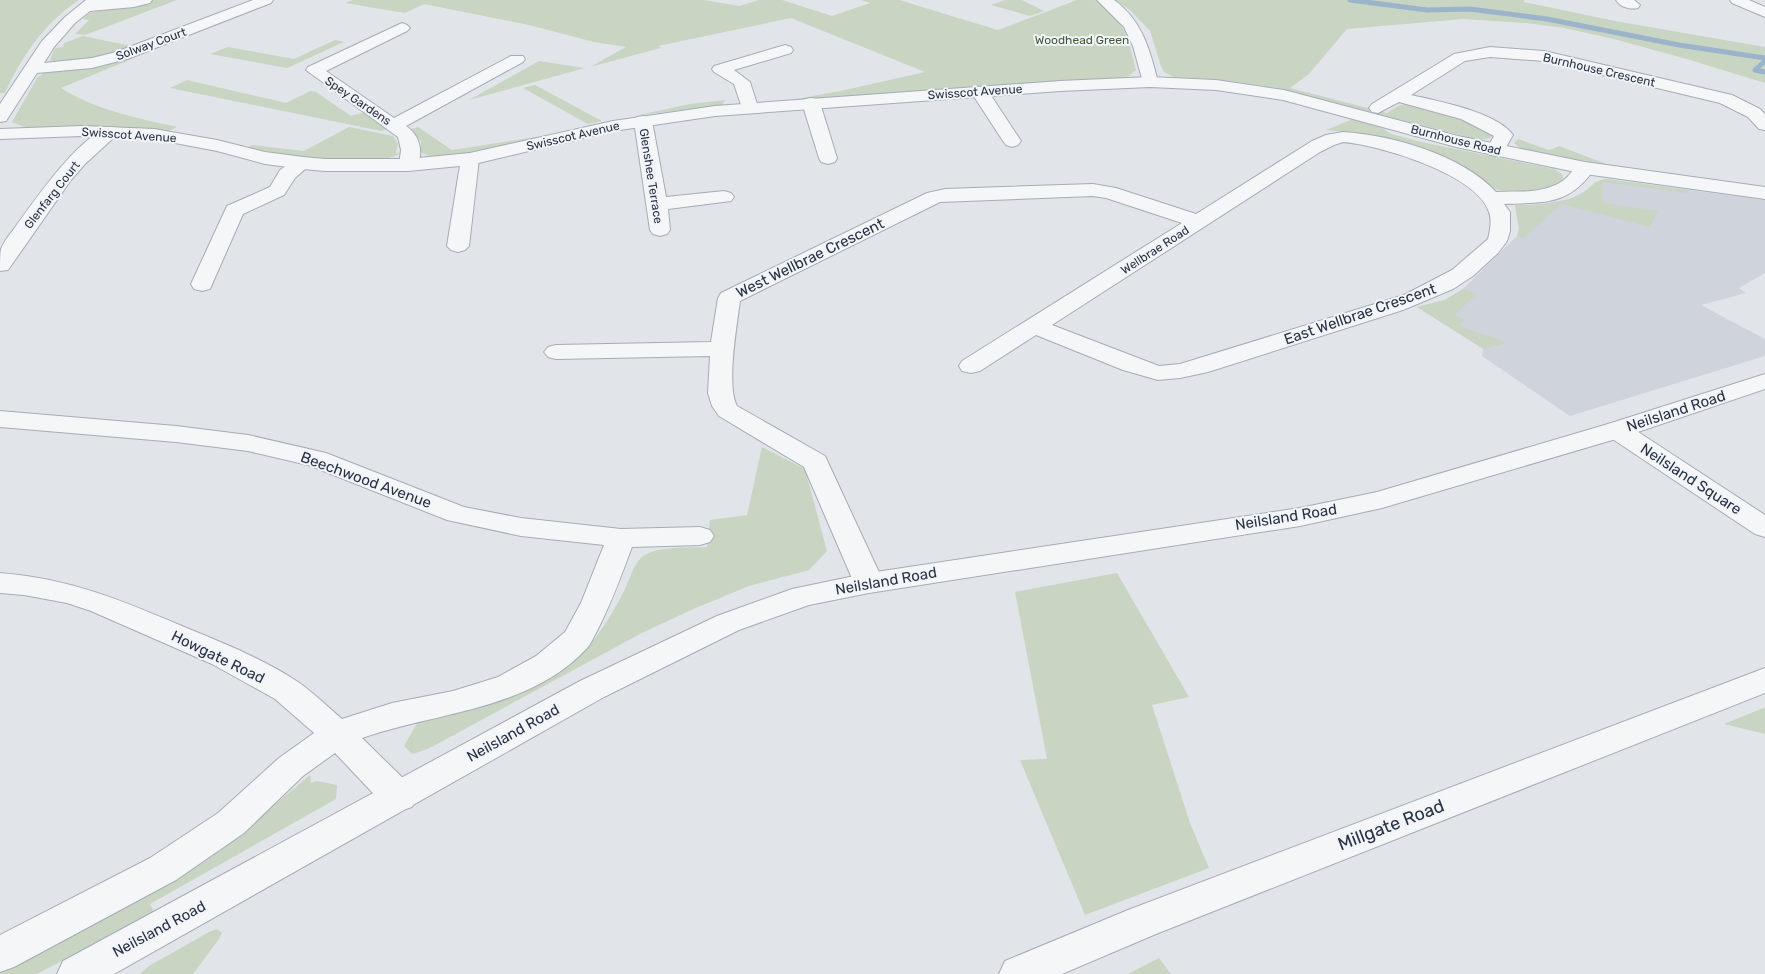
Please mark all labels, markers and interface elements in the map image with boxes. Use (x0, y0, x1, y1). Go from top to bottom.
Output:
street label: Solway Court (114, 25, 188, 63)
park label: Woodhead Green (1035, 33, 1129, 47)
street label: Burnhouse Crescent (1542, 50, 1657, 90)
street label: Spey Gardens (322, 74, 394, 128)
street label: Swisscot Avenue (927, 82, 1023, 102)
street label: Swisscot Avenue (525, 118, 621, 154)
street label: Burnhouse Road (1409, 122, 1503, 158)
street label: Swisscot Avenue (81, 125, 177, 145)
street label: Glenshee Terrace (637, 127, 665, 225)
street label: Glenfarg Court (21, 158, 83, 232)
street label: West Wellbrae Crescent (733, 214, 887, 302)
street label: Wellbrae Road (1118, 223, 1192, 277)
street label: East Wellbrae Crescent (1282, 279, 1439, 349)
street label: Neilsland Road (1624, 387, 1728, 435)
street label: Neilsland Square (1637, 440, 1745, 518)
street label: Beechwood Avenue (298, 448, 434, 512)
street label: Neilsland Road (1234, 500, 1338, 534)
street label: Neilsland Road (834, 563, 938, 599)
street label: Howgate Road (168, 627, 268, 687)
street label: Neilsland Road (464, 700, 562, 766)
street label: Millgate Road (1335, 795, 1447, 855)
street label: Neilsland Road (109, 897, 209, 961)

